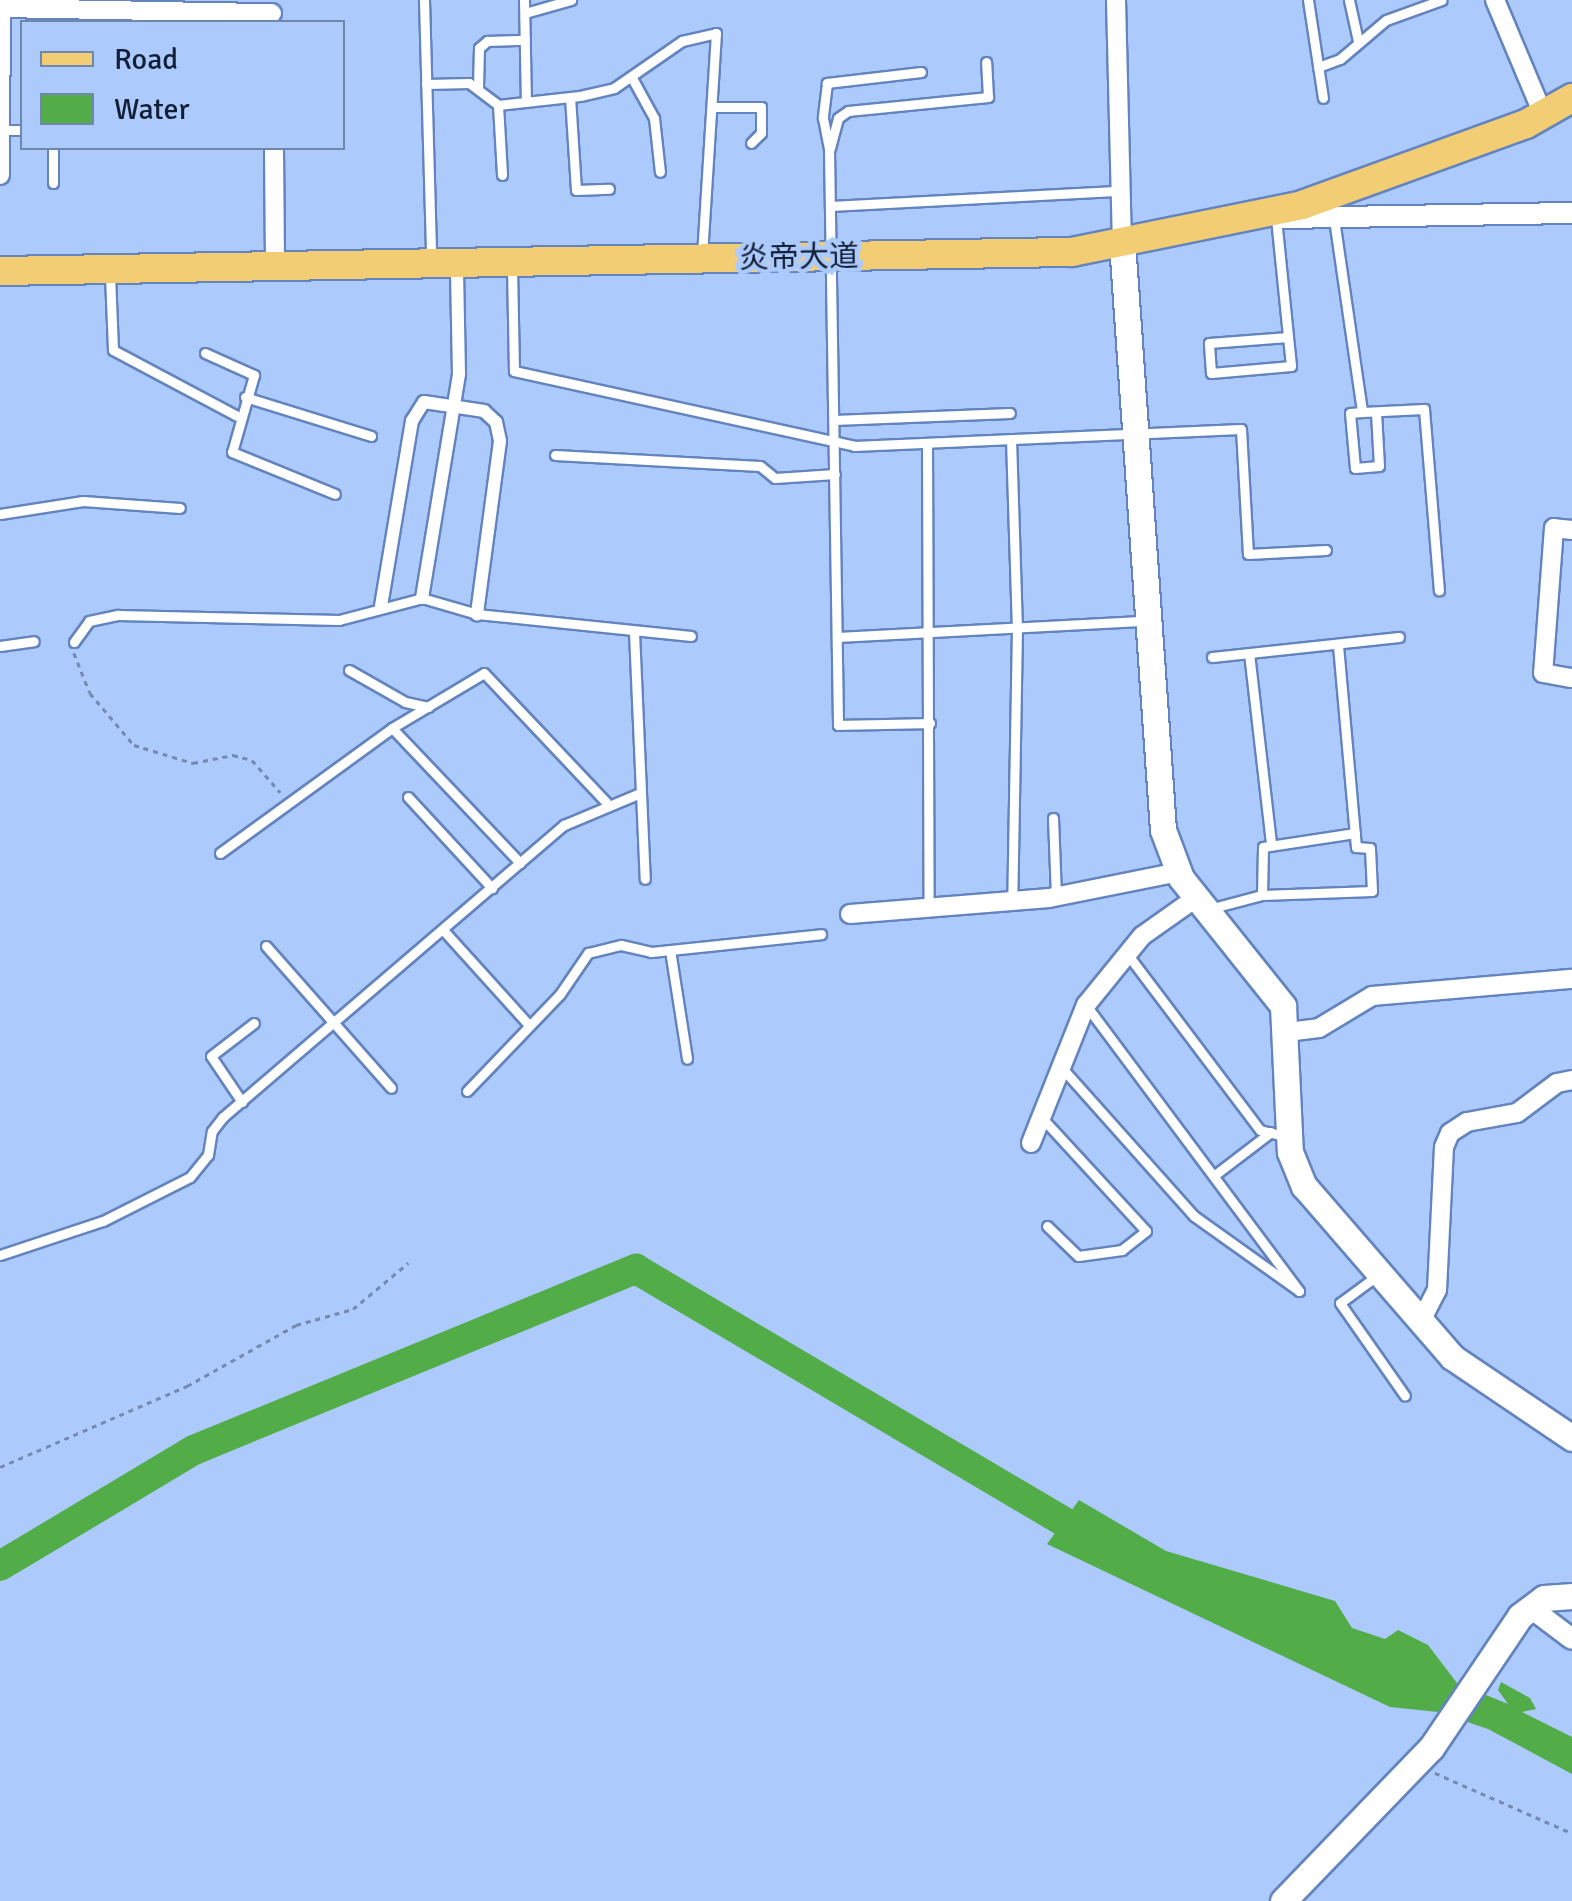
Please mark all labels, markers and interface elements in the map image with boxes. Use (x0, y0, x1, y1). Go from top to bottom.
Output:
legend (20, 20, 345, 150)
text: Road (114, 41, 178, 78)
text: Water (114, 91, 190, 128)
street label: 炎帝大道 (739, 239, 859, 277)

